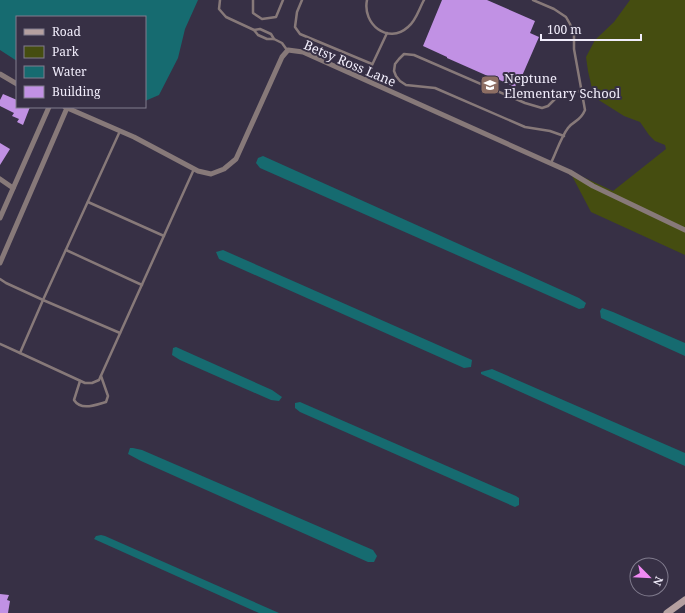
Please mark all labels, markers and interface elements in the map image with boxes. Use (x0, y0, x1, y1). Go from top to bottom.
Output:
legend (16, 16, 146, 108)
scale bar (541, 16, 641, 42)
text: 100 m (547, 21, 582, 38)
text: Road (52, 23, 82, 40)
street label: Betsy Ross Lane (301, 35, 399, 91)
text: Park (52, 43, 80, 60)
text: Water (52, 63, 87, 80)
place label: Neptune Elementary School (504, 69, 620, 102)
school or university icon: Neptune Elementary School (479, 74, 501, 96)
text: Building (52, 83, 101, 100)
north arrow (629, 557, 669, 597)
text: N (650, 574, 667, 589)

